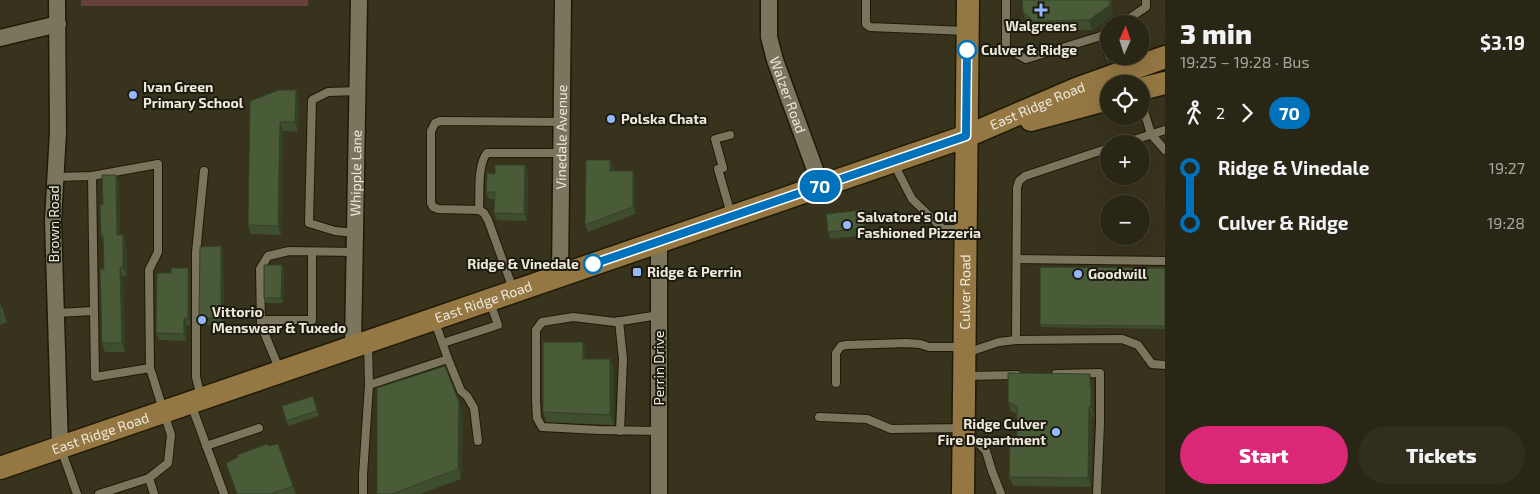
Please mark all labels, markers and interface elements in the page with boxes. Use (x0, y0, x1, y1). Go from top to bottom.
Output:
marker: Walgreens (1035, 4, 1047, 16)
north arrow (1100, 15, 1150, 65)
map controls (1100, 15, 1150, 245)
text: 3 min (1180, 16, 1252, 50)
place label: Walgreens (1005, 17, 1077, 34)
text: $3.19 (1480, 31, 1525, 54)
marker: Culver & Ridge (957, 40, 977, 60)
place label: Culver & Ridge (981, 41, 1077, 58)
text: 19:25 – 19:28 · Bus (1180, 52, 1310, 71)
street label: Walzer Road (766, 54, 810, 135)
button: locate (1100, 75, 1150, 125)
place label: Ivan Green Primary School (143, 78, 244, 111)
street label: East Ridge Road (987, 78, 1087, 133)
street label: Vinedale Avenue (552, 84, 570, 190)
marker: Ivan Green Primary School (127, 89, 139, 101)
icon: walk (1180, 99, 1208, 127)
icon: forward (1233, 99, 1261, 127)
text: 70 (1279, 102, 1300, 124)
text: 2 (1216, 103, 1225, 122)
place label: Polska Chata (621, 110, 707, 127)
marker: Polska Chata (605, 113, 617, 125)
street label: Whipple Lane (346, 130, 365, 216)
button: + (1100, 135, 1150, 185)
text: Ridge & Vinedale (1218, 156, 1370, 179)
text: 19:27 (1489, 158, 1525, 177)
line badge: 70 (798, 170, 842, 202)
text: 70 (810, 175, 830, 197)
street label: Brown Road (45, 185, 62, 263)
button: − (1100, 195, 1150, 245)
place label: Salvatore's Old Fashioned Pizzeria (857, 208, 981, 241)
text: Culver & Ridge (1218, 211, 1349, 234)
text: 19:28 (1487, 213, 1525, 232)
marker: Salvatore's Old Fashioned Pizzeria (841, 219, 853, 231)
marker: Ridge & Vinedale (583, 254, 603, 274)
street label: Culver Road (956, 254, 973, 330)
place label: Ridge & Vinedale (467, 255, 579, 272)
place label: Ridge & Perrin (647, 263, 742, 280)
place label: Goodwill (1088, 265, 1147, 282)
marker: Ridge & Perrin (631, 266, 643, 278)
marker: Goodwill (1072, 268, 1084, 280)
street label: East Ridge Road (432, 277, 534, 326)
place label: Vittorio Menswear & Tuxedo (212, 303, 346, 336)
marker: Vittorio Menswear & Tuxedo (196, 314, 208, 326)
street label: Perrin Drive (650, 331, 667, 405)
street label: East Ridge Road (49, 409, 151, 458)
place label: Ridge Culver Fire Department (938, 415, 1046, 448)
marker: Ridge Culver Fire Department (1050, 426, 1062, 438)
button: Start (1180, 426, 1348, 484)
button: Tickets (1358, 426, 1525, 484)

